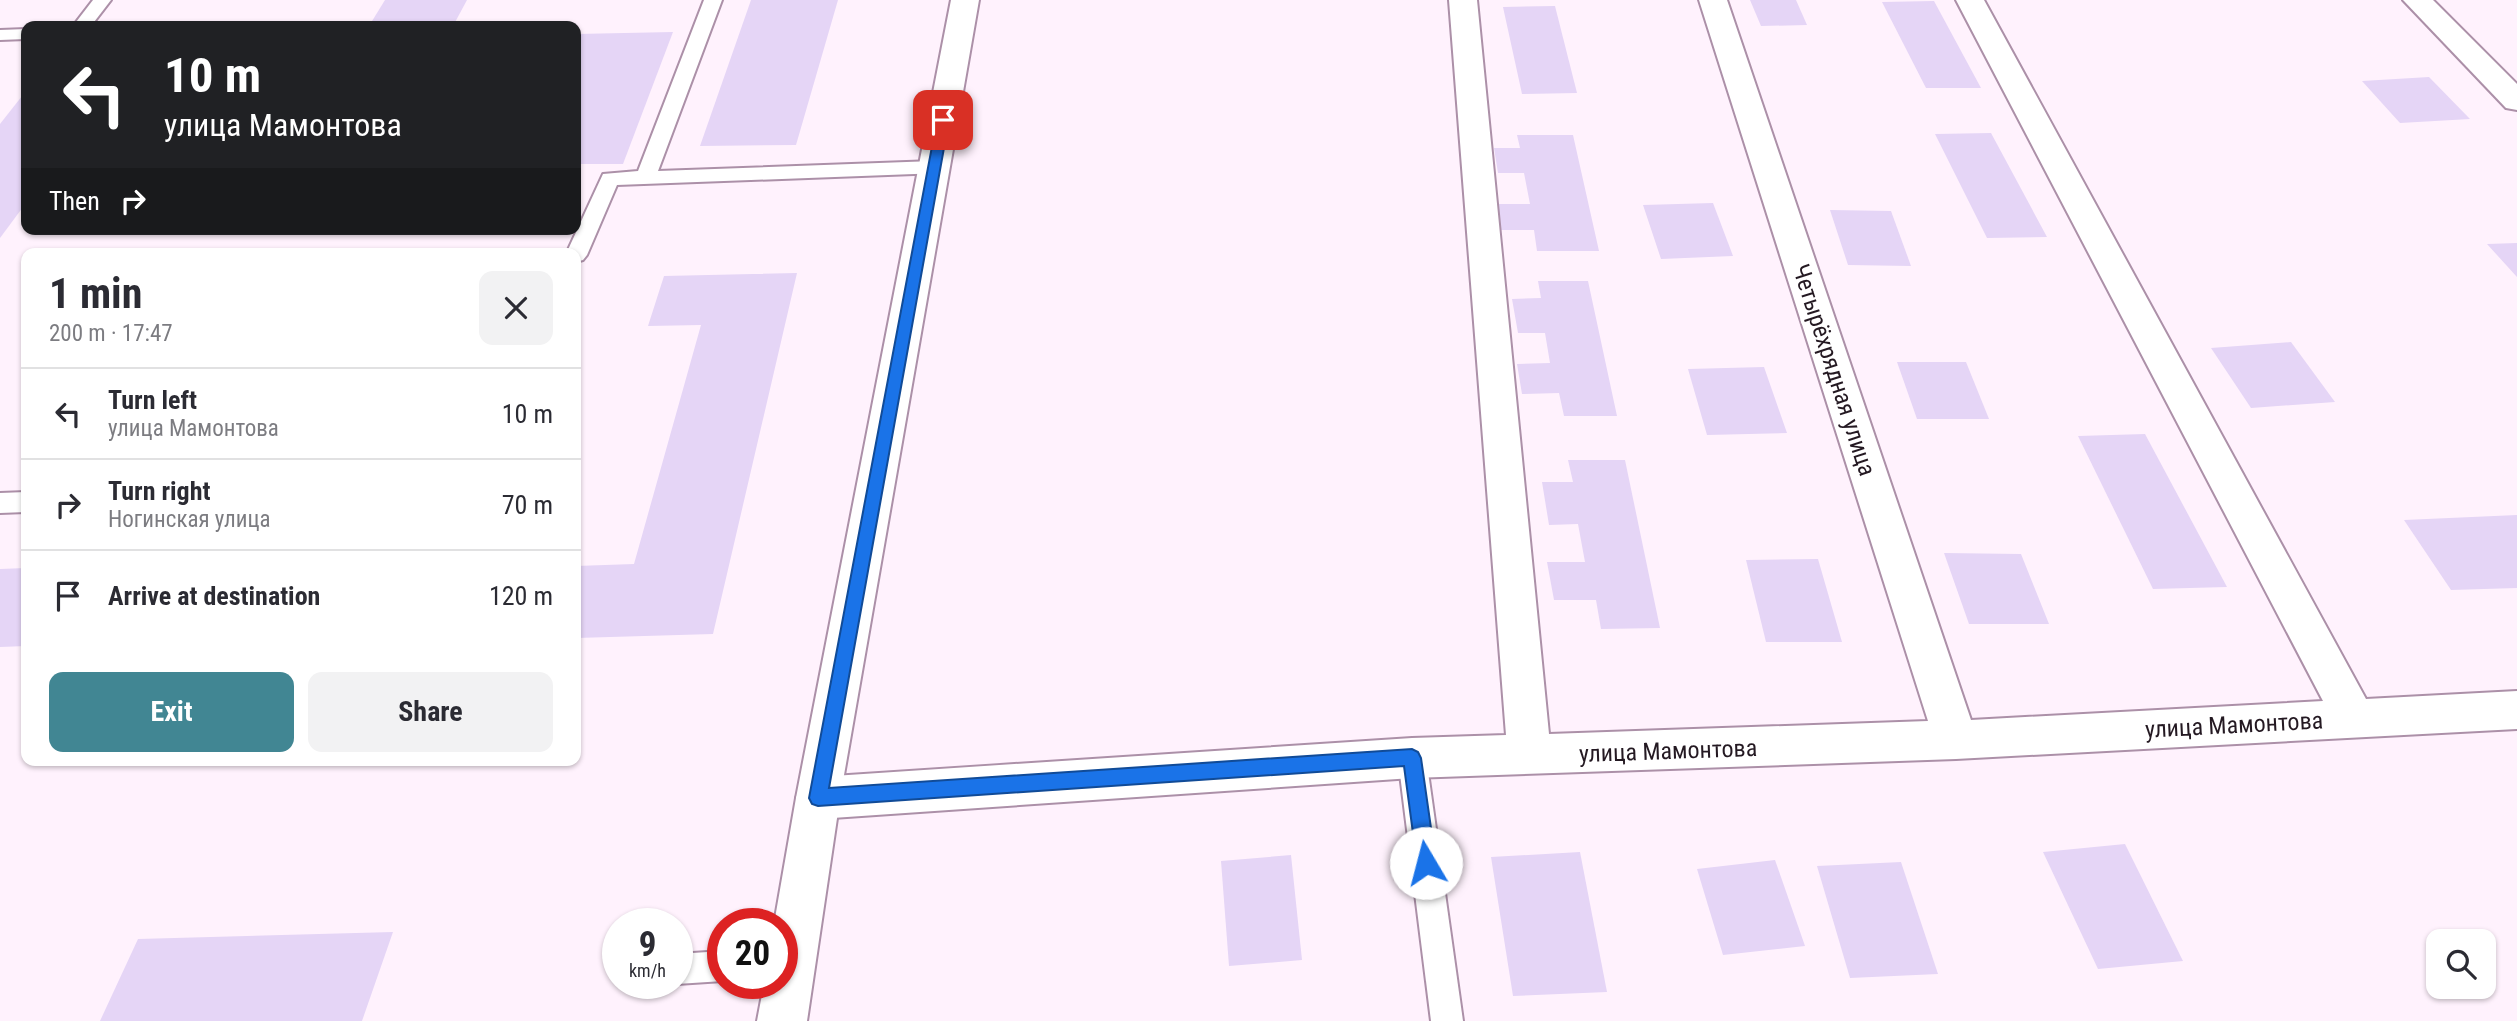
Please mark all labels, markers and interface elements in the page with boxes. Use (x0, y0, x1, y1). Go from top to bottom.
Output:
text: 10 m (164, 47, 261, 104)
icon: left (49, 49, 140, 140)
pin (913, 90, 973, 150)
icon: arrive (924, 101, 962, 139)
text: улица Мамонтова (164, 106, 402, 144)
icon: right (114, 182, 152, 220)
text: Then (49, 186, 100, 216)
street label: Четырёхрядная улица (1787, 261, 1881, 479)
text: 1 min (49, 269, 142, 318)
button: close (479, 271, 553, 345)
text: 200 m · 17:47 (49, 320, 173, 347)
text: Turn left (108, 385, 197, 415)
icon: left (49, 395, 87, 433)
text: 10 m (502, 399, 553, 429)
text: улица Мамонтова (108, 415, 279, 442)
text: Turn right (108, 476, 210, 506)
icon: right (49, 486, 87, 524)
text: 70 m (502, 490, 553, 520)
text: Ногинская улица (108, 506, 270, 533)
icon: arrive (49, 577, 87, 615)
text: Arrive at destination (108, 581, 320, 611)
text: 120 m (489, 581, 553, 611)
button: Exit (49, 672, 294, 752)
button: Share (308, 672, 553, 752)
street label: улица Мамонтова (2144, 706, 2324, 744)
street label: улица Мамонтова (1578, 734, 1758, 768)
position arrow (1389, 826, 1463, 900)
speed limit sign: 20 (707, 908, 798, 999)
text: 9 (639, 924, 656, 965)
map controls (2426, 929, 2496, 999)
button: search (2426, 929, 2496, 999)
text: km/h (629, 960, 666, 981)

